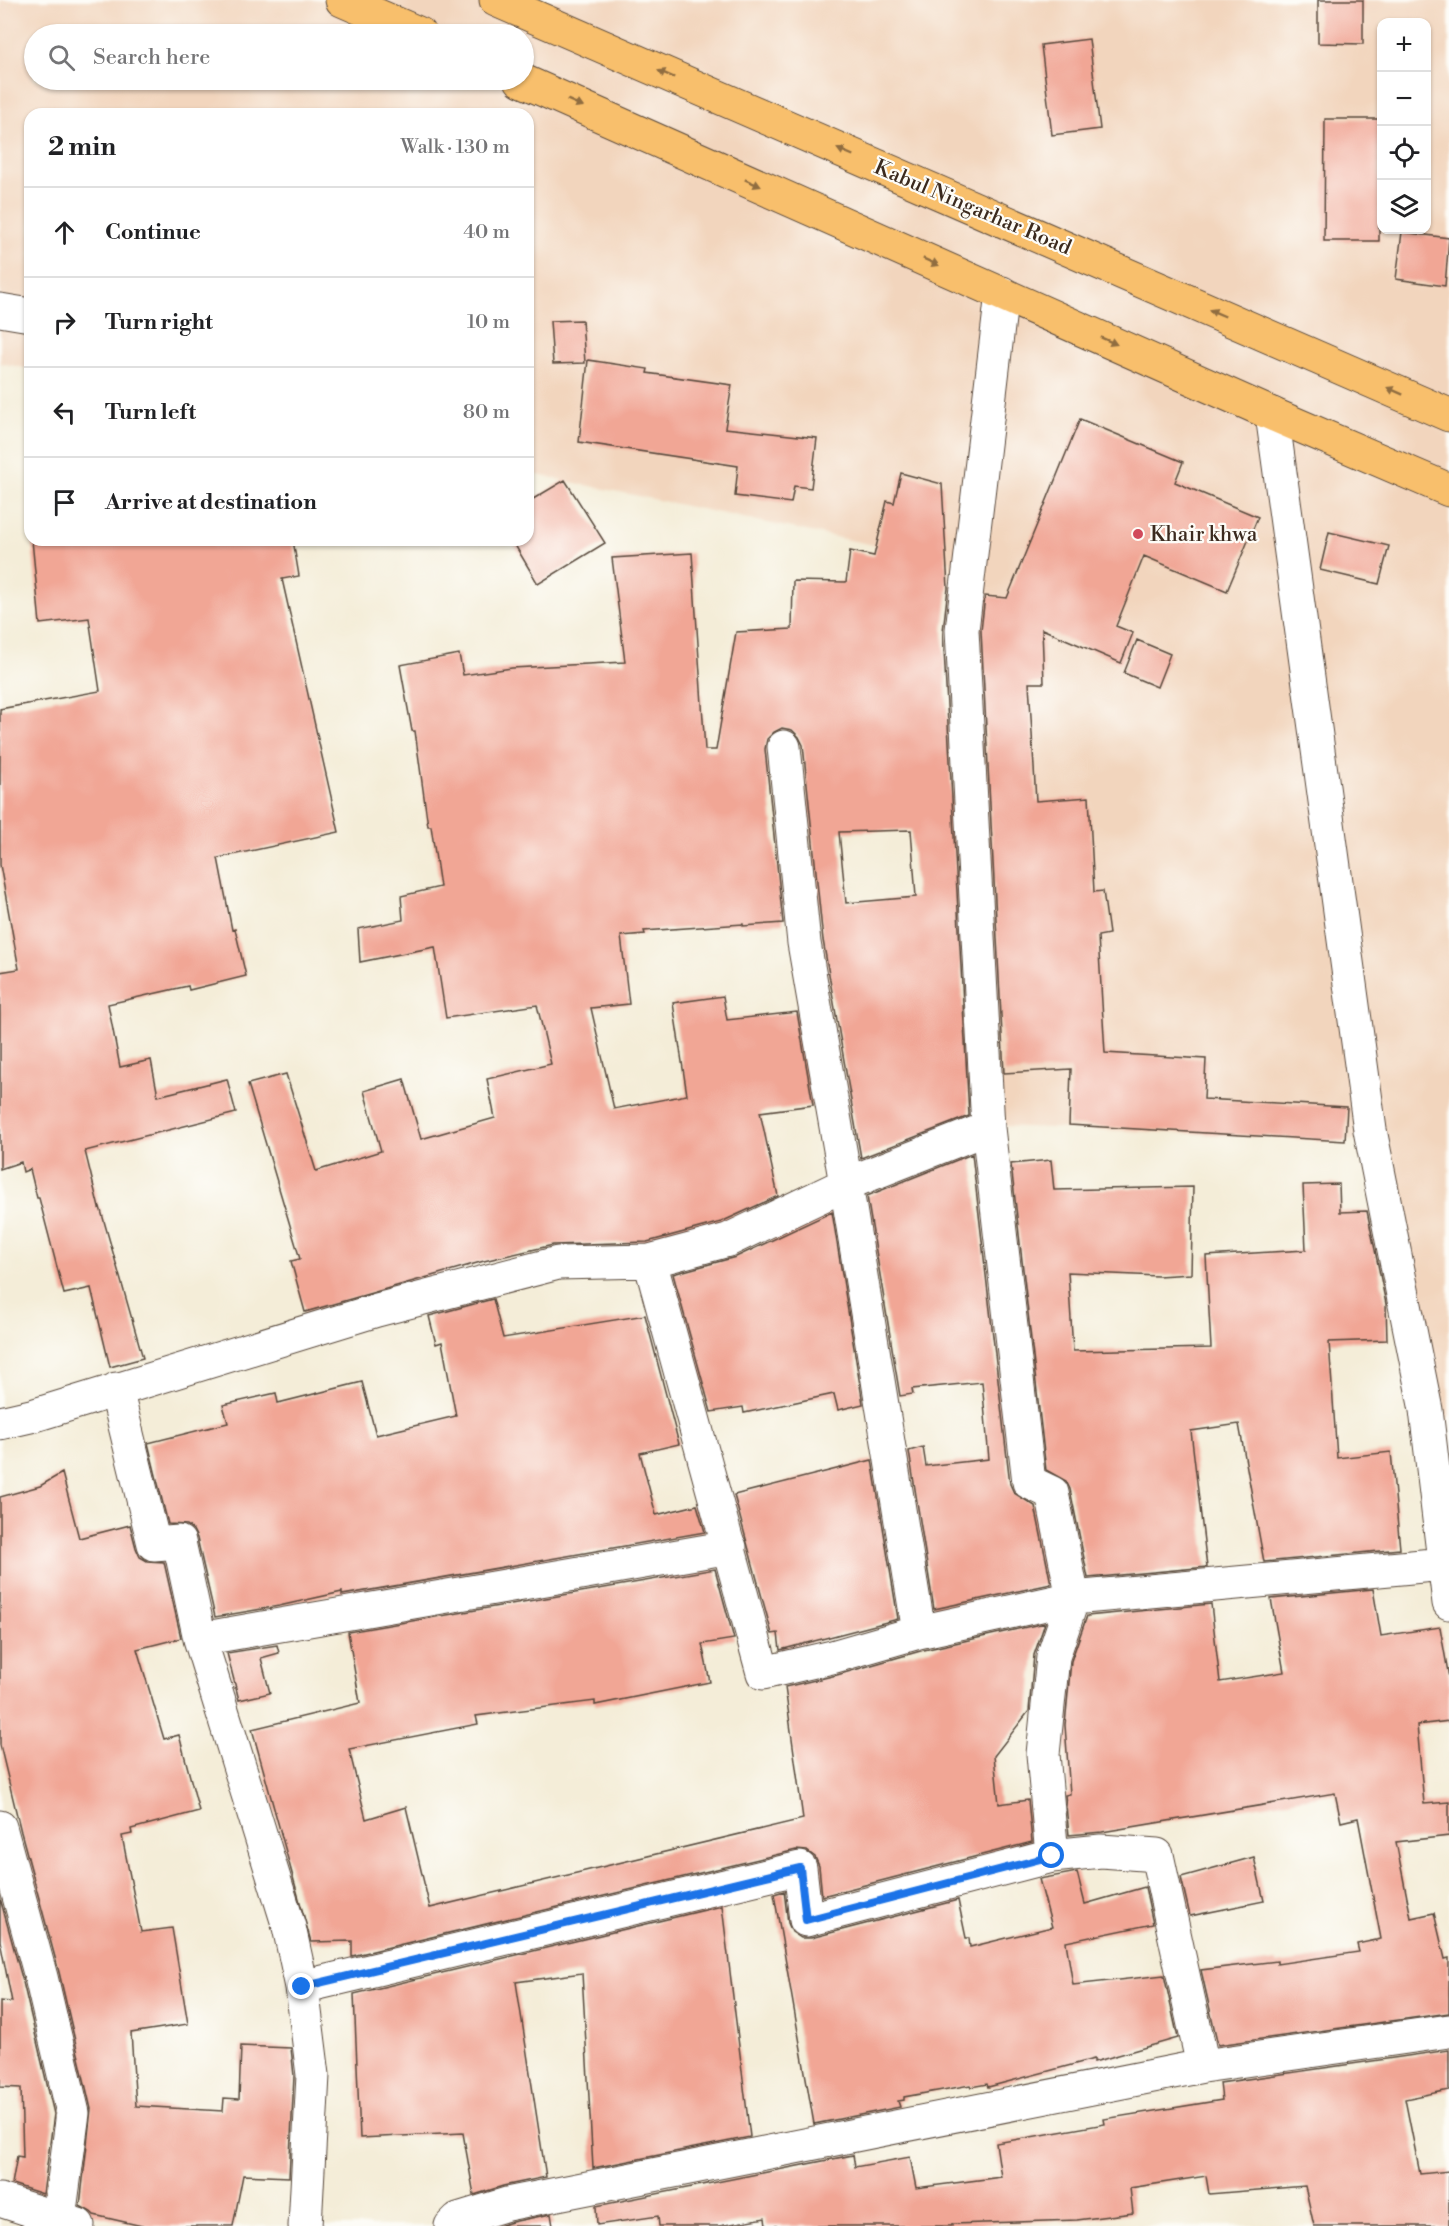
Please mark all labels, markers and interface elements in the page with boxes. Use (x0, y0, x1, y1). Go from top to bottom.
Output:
map controls (1377, 18, 1431, 234)
button: + (1377, 18, 1431, 72)
search box (24, 24, 534, 90)
icon: search (45, 41, 78, 74)
text: Search here (93, 44, 210, 71)
one-way arrow (657, 69, 675, 79)
button: − (1377, 72, 1431, 126)
one-way arrow (566, 99, 583, 108)
button: locate (1377, 126, 1431, 180)
text: 2 min (48, 131, 116, 163)
text: Walk · 130 m (401, 135, 510, 160)
one-way arrow (837, 147, 854, 156)
street label: Kabul Ningarhar Road (870, 155, 1075, 261)
one-way arrow (744, 178, 761, 187)
button: layers (1377, 180, 1431, 234)
icon: ahead (48, 216, 81, 249)
text: Continue (105, 219, 201, 246)
text: 40 m (463, 220, 510, 245)
one-way arrow (922, 257, 940, 267)
icon: right (48, 306, 81, 339)
one-way arrow (1207, 308, 1225, 318)
text: Turn right (105, 309, 213, 336)
text: 10 m (467, 310, 510, 335)
one-way arrow (1100, 337, 1117, 346)
one-way arrow (1386, 386, 1404, 396)
icon: left (48, 396, 81, 429)
text: Turn left (105, 399, 196, 426)
text: 80 m (463, 400, 510, 425)
icon: arrive (48, 486, 81, 519)
text: Arrive at destination (105, 489, 317, 516)
place label: Khair khwa (1150, 522, 1258, 548)
marker: Khair khwa (1131, 527, 1145, 541)
route start (1038, 1842, 1064, 1868)
route end (288, 1973, 314, 1999)

